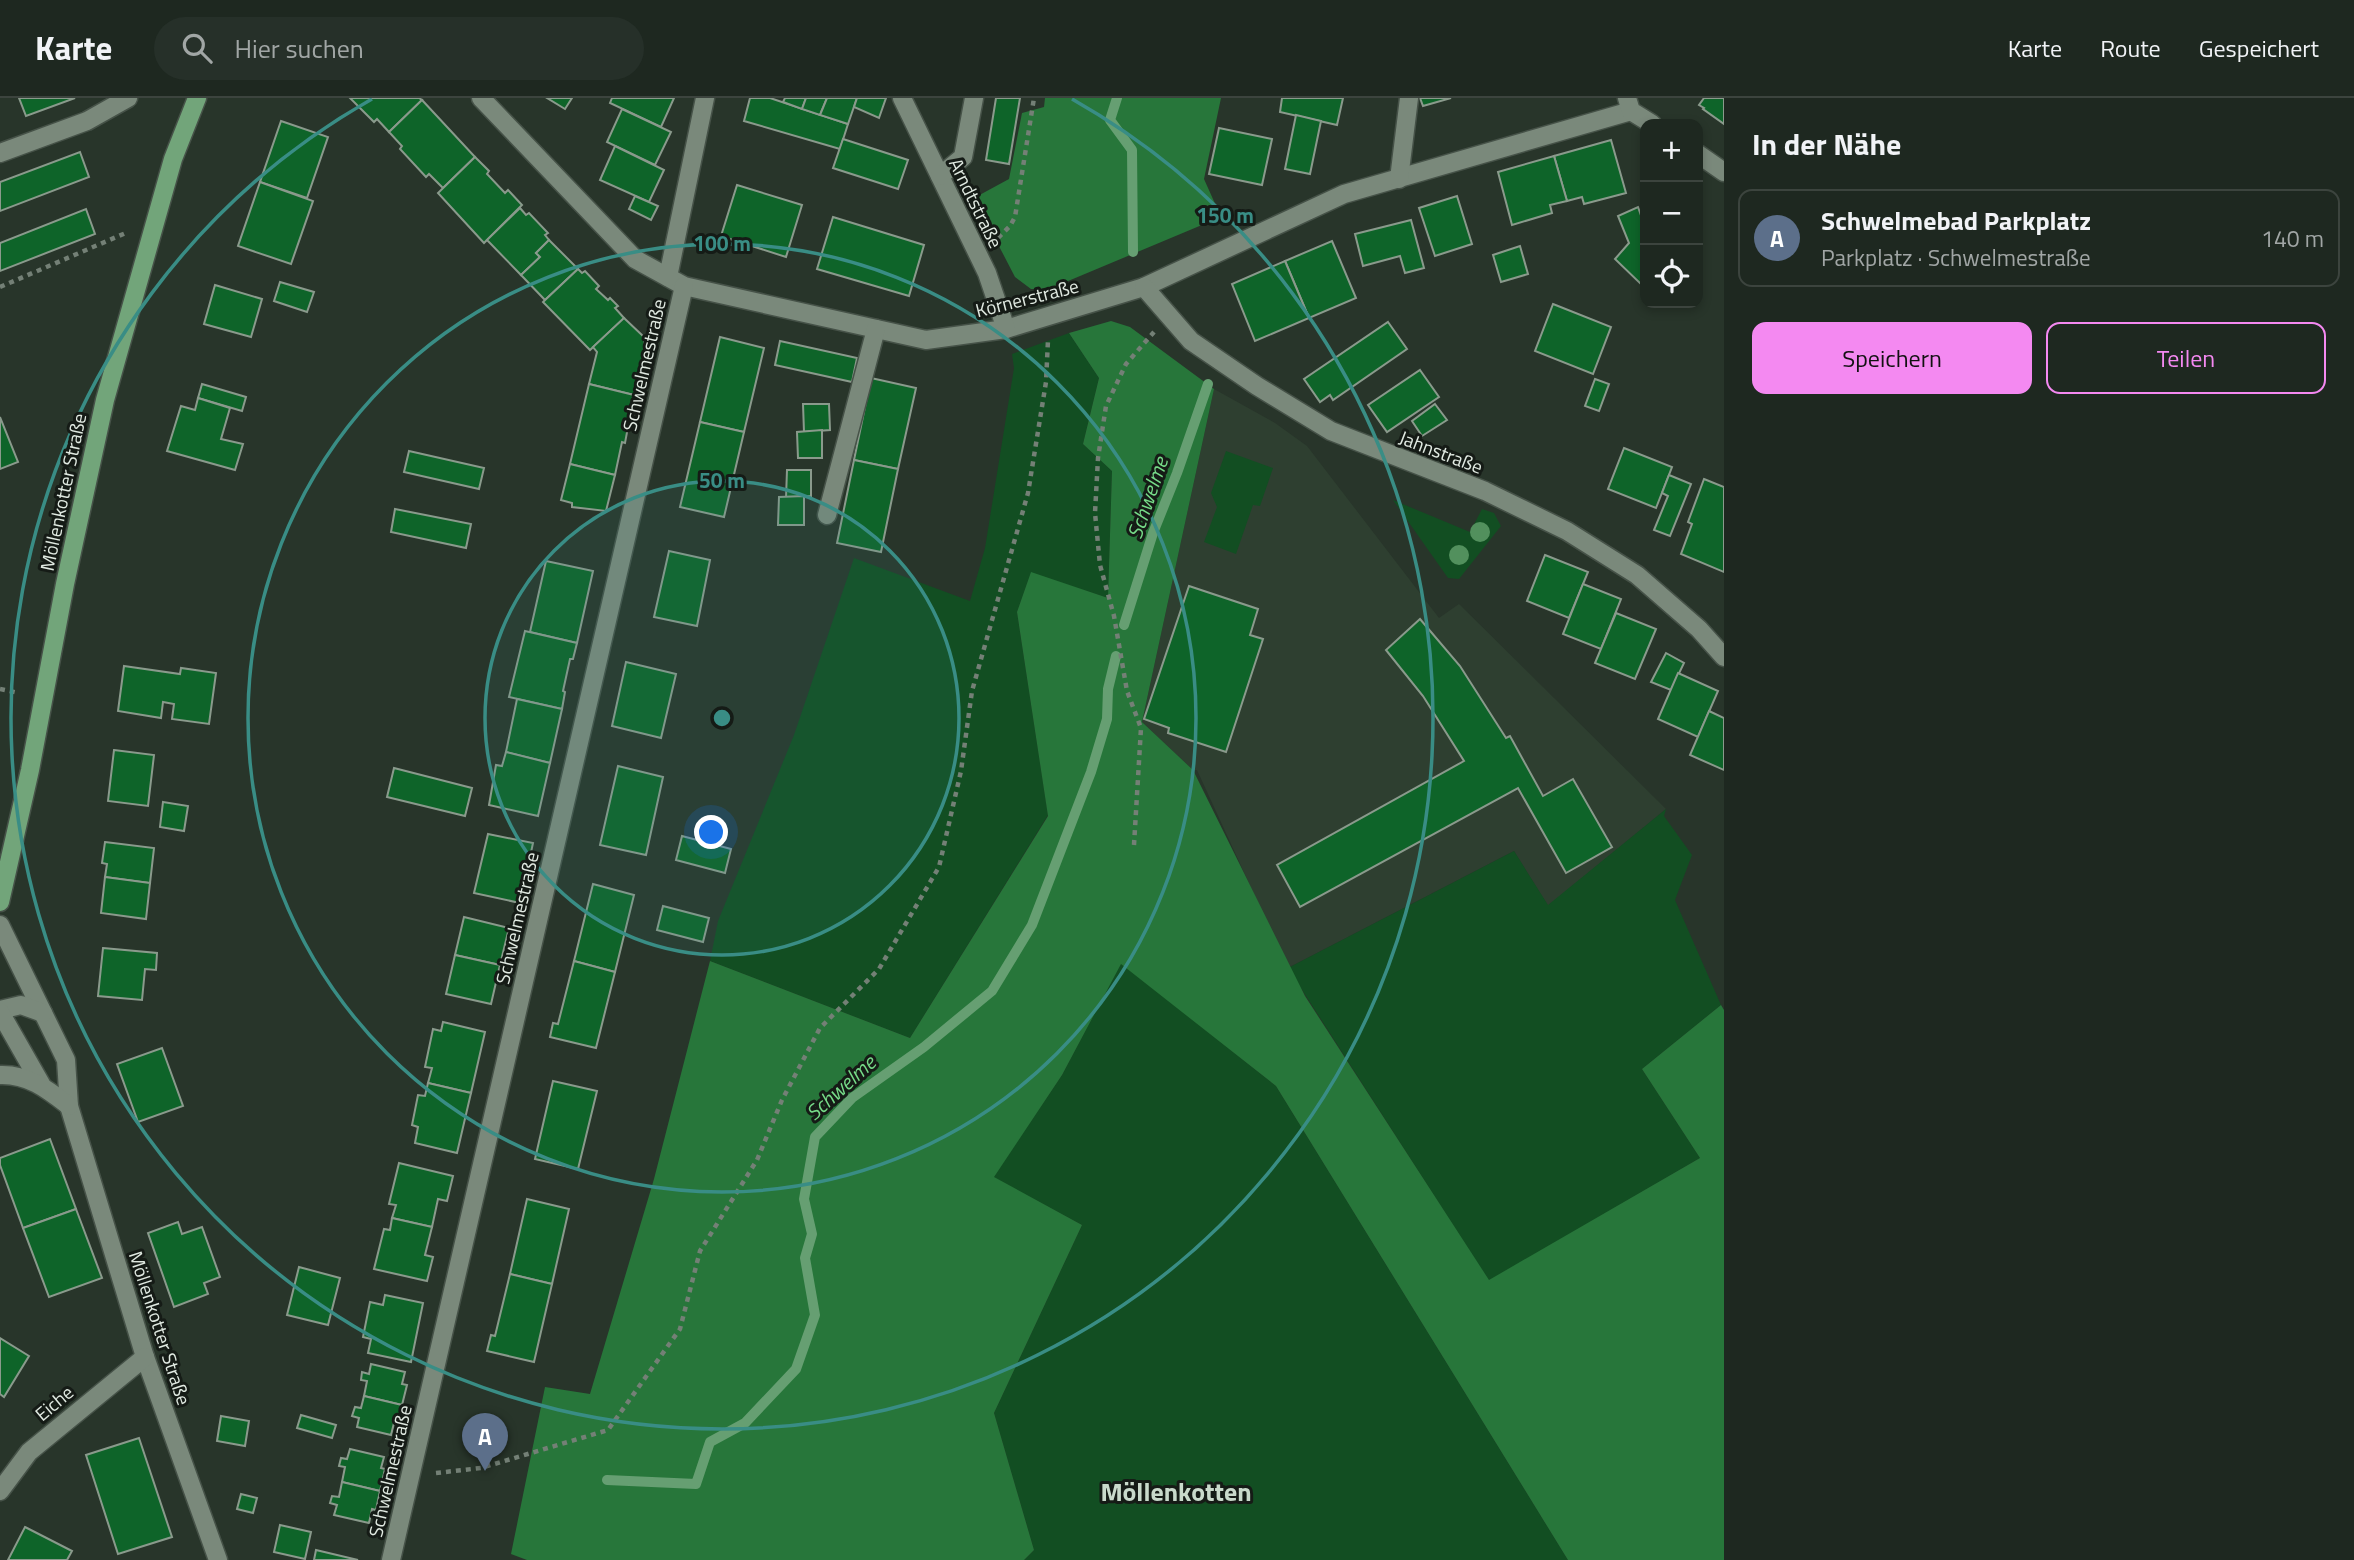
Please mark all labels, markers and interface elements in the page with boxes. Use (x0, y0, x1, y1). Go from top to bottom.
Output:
search box (154, 17, 644, 80)
text: Karte (35, 23, 112, 73)
icon: search (178, 29, 216, 67)
text: Hier suchen (234, 29, 364, 68)
text: Karte (2008, 30, 2062, 66)
text: Route (2100, 30, 2161, 66)
text: Gespeichert (2199, 30, 2319, 66)
map controls (1640, 119, 1703, 308)
button: + (1640, 119, 1703, 182)
text: In der Nähe (1752, 121, 1901, 167)
street label: Arndtstraße (942, 153, 1011, 253)
button: − (1640, 182, 1703, 245)
text: 150 m (1196, 199, 1254, 231)
text: Schwelmebad Parkplatz (1821, 201, 2091, 240)
text: A (1770, 221, 1784, 256)
text: 140 m (2261, 221, 2324, 256)
text: 100 m (693, 227, 751, 259)
text: Parkplatz · Schwelmestraße (1821, 240, 2091, 275)
button: locate (1640, 245, 1703, 308)
street label: Körnerstraße (972, 271, 1082, 324)
street label: Schwelmestraße (614, 296, 673, 434)
button: Speichern (1752, 322, 2032, 394)
button: Teilen (2046, 322, 2326, 394)
street label: Möllenkotter Straße (32, 410, 93, 573)
street label: Jahnstraße (1395, 422, 1487, 481)
water label: Schwelme (1118, 451, 1176, 543)
text: 50 m (699, 464, 745, 496)
centre of rings (710, 706, 734, 730)
your location (694, 815, 728, 849)
street label: Schwelmestraße (487, 849, 546, 987)
water label: Schwelme (798, 1046, 883, 1127)
street label: Möllenkotter Straße (122, 1247, 199, 1409)
street label: Eiche (28, 1378, 79, 1427)
street label: Schwelmestraße (360, 1402, 419, 1540)
pin: A (462, 1413, 508, 1471)
district label: Möllenkotten (1100, 1472, 1252, 1511)

